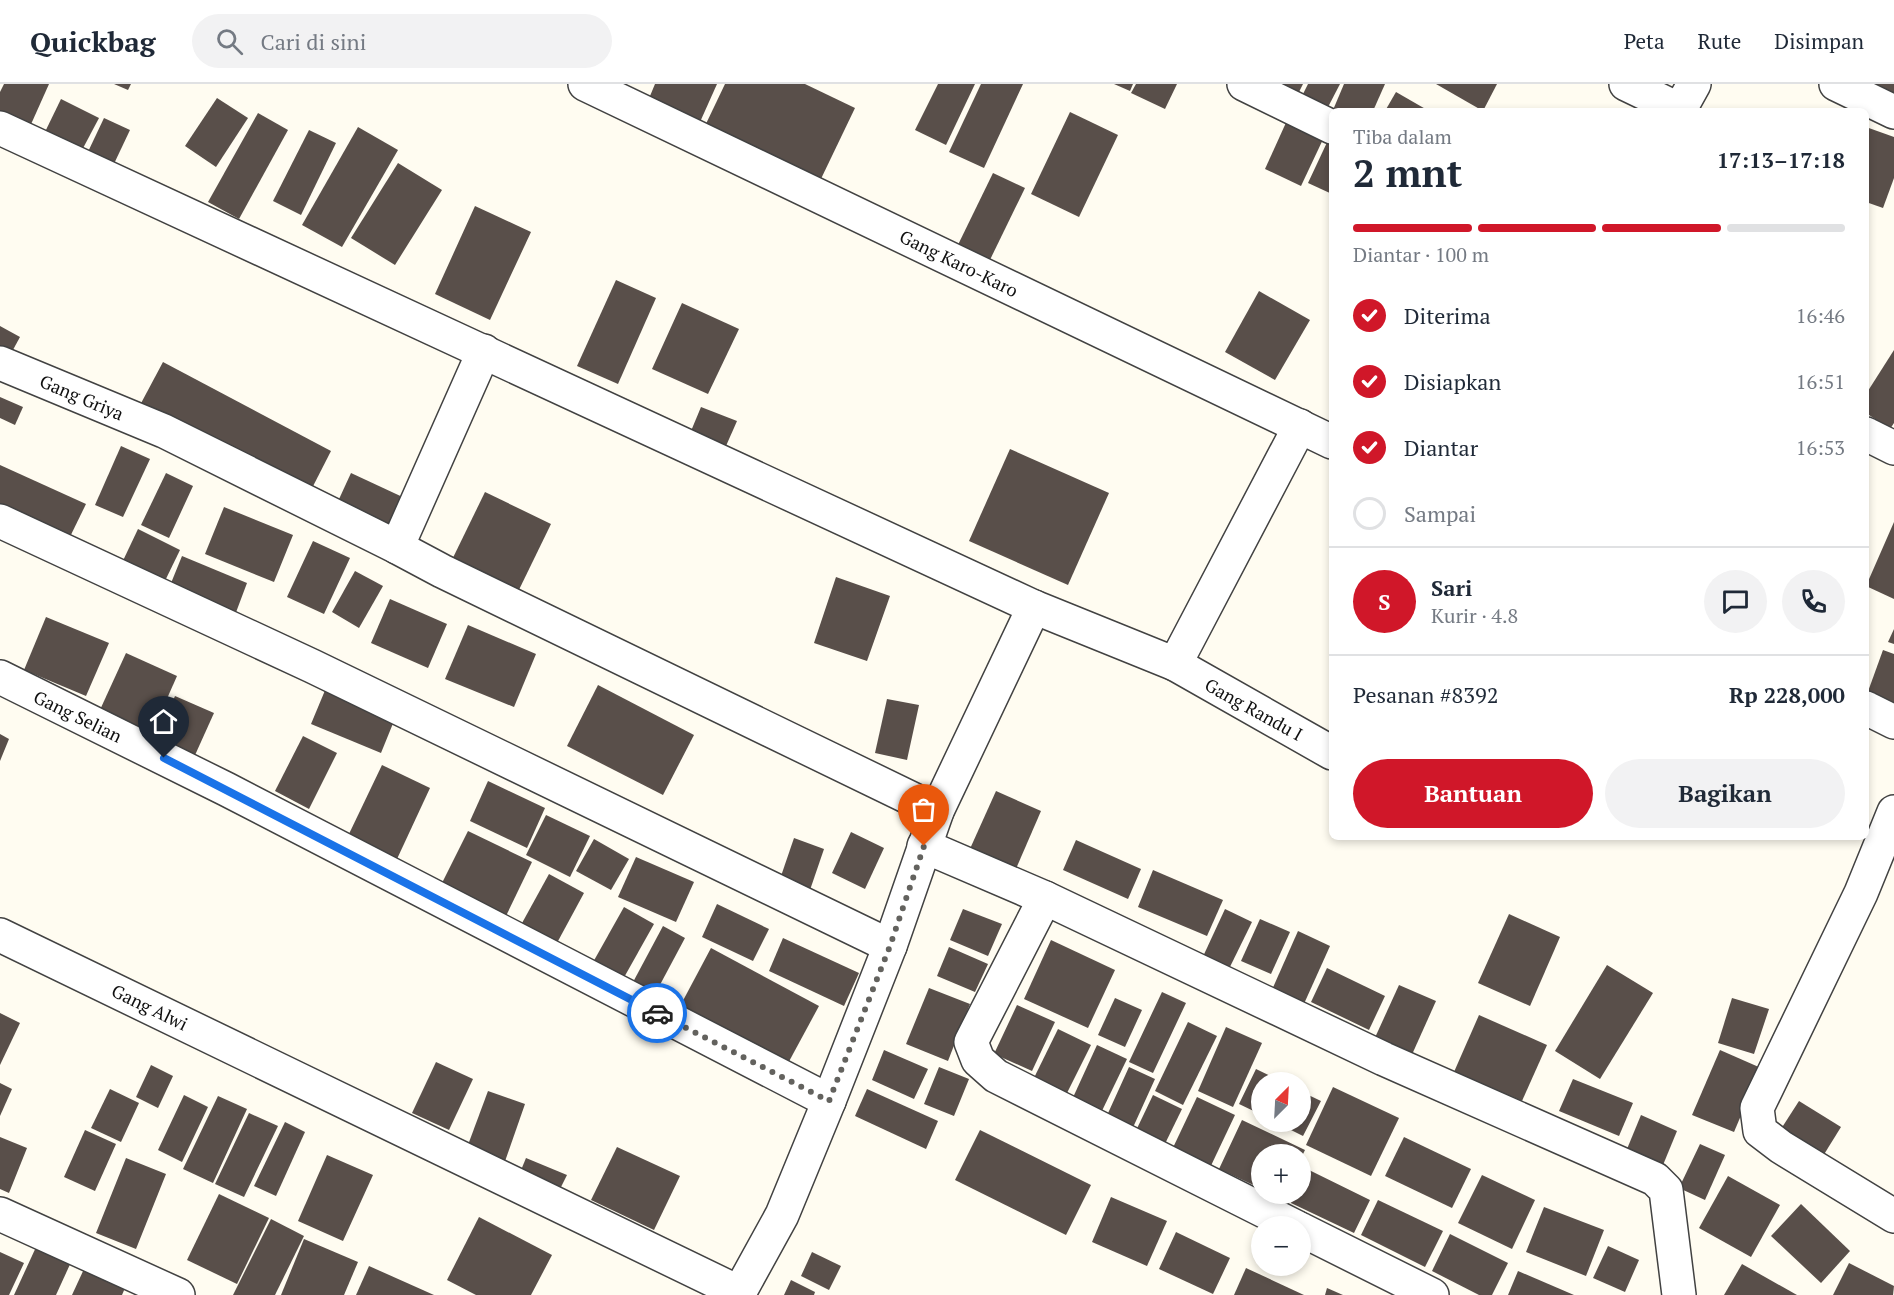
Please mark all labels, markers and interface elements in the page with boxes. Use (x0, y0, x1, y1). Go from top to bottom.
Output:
search box (192, 14, 612, 68)
text: Quickbag (30, 23, 156, 60)
icon: search (213, 25, 246, 58)
text: Cari di sini (261, 27, 366, 56)
text: Peta (1624, 27, 1665, 55)
text: Rute (1698, 27, 1741, 55)
text: Disimpan (1774, 27, 1864, 55)
text: Tiba dalam (1353, 123, 1452, 150)
text: 17:13–17:18 (1717, 145, 1845, 174)
text: 2 mnt (1353, 146, 1462, 198)
street label: Gang Karo-Karo (896, 224, 1022, 302)
text: Diantar · 100 m (1353, 241, 1489, 268)
icon: check (1353, 299, 1386, 332)
text: Diterima (1404, 301, 1491, 330)
text: 16:46 (1796, 302, 1845, 329)
icon: check (1353, 365, 1386, 398)
text: Disiapkan (1404, 367, 1501, 396)
text: 16:51 (1796, 368, 1845, 395)
street label: Gang Griya (36, 369, 128, 425)
icon: check (1353, 431, 1386, 464)
text: Diantar (1404, 433, 1478, 462)
text: 16:53 (1796, 434, 1845, 461)
text: Sampai (1404, 499, 1476, 528)
button: chat (1704, 570, 1767, 633)
button: phone (1782, 570, 1845, 633)
text: Sari (1431, 573, 1472, 602)
text: S (1378, 587, 1391, 616)
text: Kurir · 4.8 (1431, 602, 1518, 629)
street label: Gang Randu I (1201, 672, 1307, 746)
text: Pesanan #8392 (1353, 680, 1498, 709)
text: Rp 228,000 (1729, 680, 1845, 709)
street label: Gang Selian (30, 684, 126, 748)
pin (138, 696, 189, 758)
icon: home (147, 705, 180, 738)
button: Bantuan (1353, 759, 1593, 828)
button: Bagikan (1605, 759, 1845, 828)
pin (898, 784, 949, 846)
icon: bag (907, 793, 940, 826)
street label: Gang Alwi (108, 978, 192, 1036)
courier (627, 983, 687, 1043)
icon: car (641, 997, 674, 1030)
north arrow (1251, 1072, 1311, 1132)
map controls (1251, 1072, 1311, 1276)
button: + (1251, 1144, 1311, 1204)
button: − (1251, 1216, 1311, 1276)

